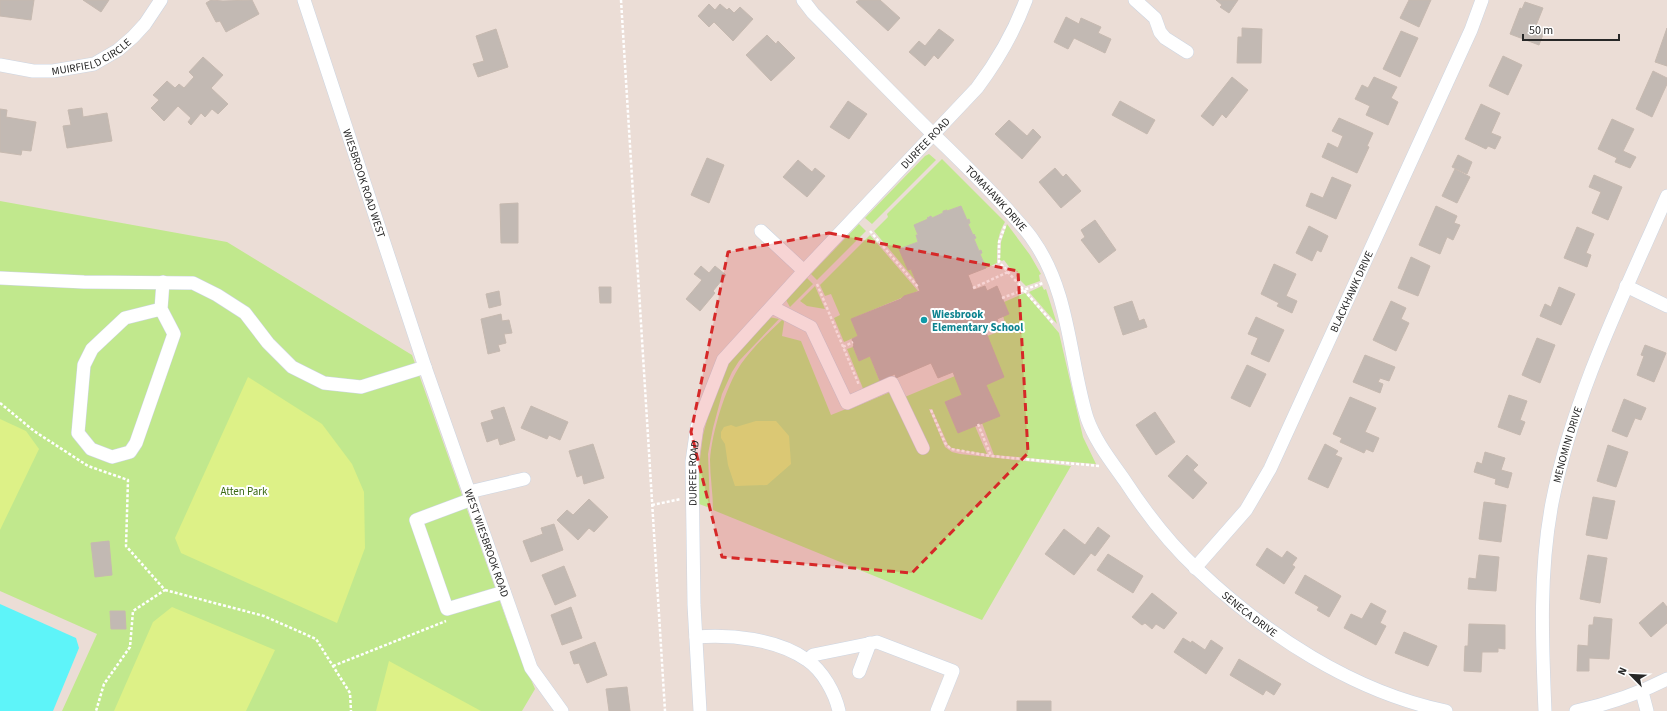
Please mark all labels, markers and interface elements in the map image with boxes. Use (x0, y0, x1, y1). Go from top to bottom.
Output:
scale bar (1523, 16, 1619, 42)
text: 50 m (1529, 22, 1553, 39)
street label: MUIRFIELD CIRCLE (50, 34, 134, 79)
street label: DURFEE ROAD (897, 114, 953, 172)
street label: WIESBROOK ROAD WEST (340, 127, 389, 240)
street label: TOMAHAWK DRIVE (962, 162, 1031, 234)
street label: BLACKHAWK DRIVE (1326, 248, 1377, 335)
place label: Wiesbrook Elementary School (932, 307, 1024, 335)
marker: Wiesbrook Elementary School (919, 315, 929, 325)
street label: MENOMINI DRIVE (1549, 404, 1585, 484)
street label: DURFEE ROAD (684, 439, 703, 506)
park label: Atten Park (220, 484, 268, 499)
street label: WEST WIESBROOK ROAD (461, 487, 513, 599)
street label: SENECA DRIVE (1219, 587, 1281, 640)
north arrow (1611, 655, 1651, 695)
text: N (1614, 665, 1631, 678)

